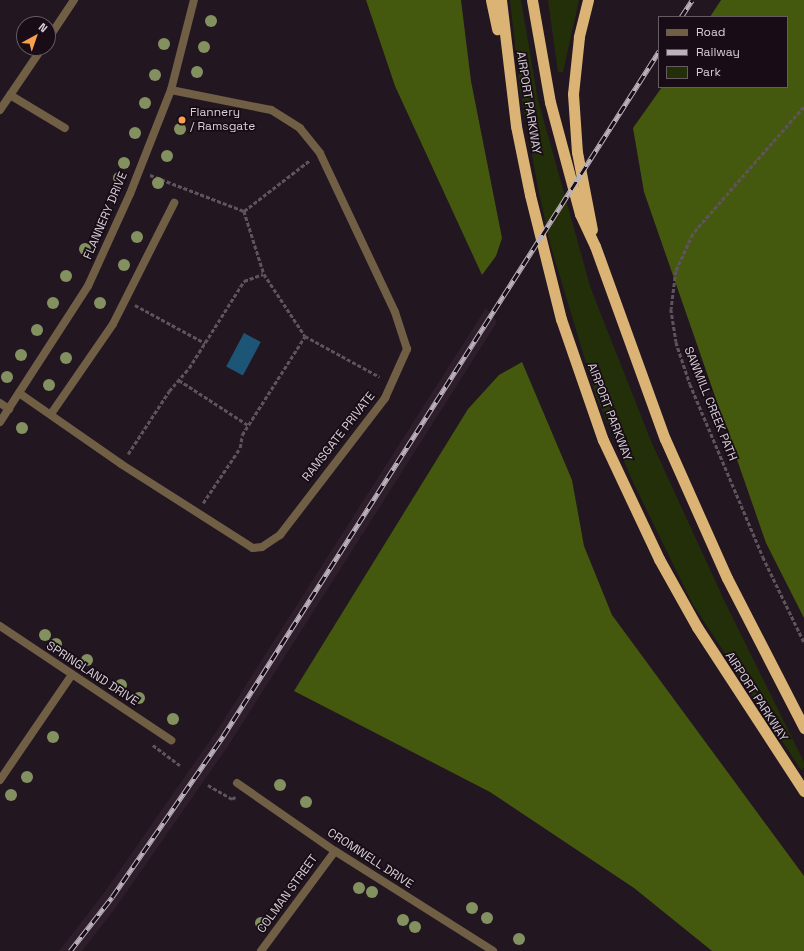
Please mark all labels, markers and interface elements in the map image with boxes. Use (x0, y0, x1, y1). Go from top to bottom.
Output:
north arrow (16, 16, 56, 56)
legend (658, 16, 788, 88)
text: N (36, 20, 50, 35)
text: Road (696, 24, 725, 40)
text: Railway (696, 44, 740, 60)
street label: AIRPORT PARKWAY (513, 51, 543, 155)
text: Park (696, 64, 721, 80)
place label: Flannery / Ramsgate (190, 106, 255, 134)
marker: Flannery / Ramsgate (177, 115, 187, 125)
street label: FLANNERY DRIVE (81, 170, 131, 262)
street label: SAWMILL CREEK PATH (680, 345, 740, 463)
street label: AIRPORT PARKWAY (584, 361, 634, 463)
street label: RAMSGATE PRIVATE (300, 389, 378, 485)
street label: SPRINGLAND DRIVE (43, 639, 141, 709)
street label: AIRPORT PARKWAY (722, 649, 790, 745)
street label: CROMWELL DRIVE (324, 826, 416, 892)
street label: COLMAN STREET (255, 852, 321, 936)

